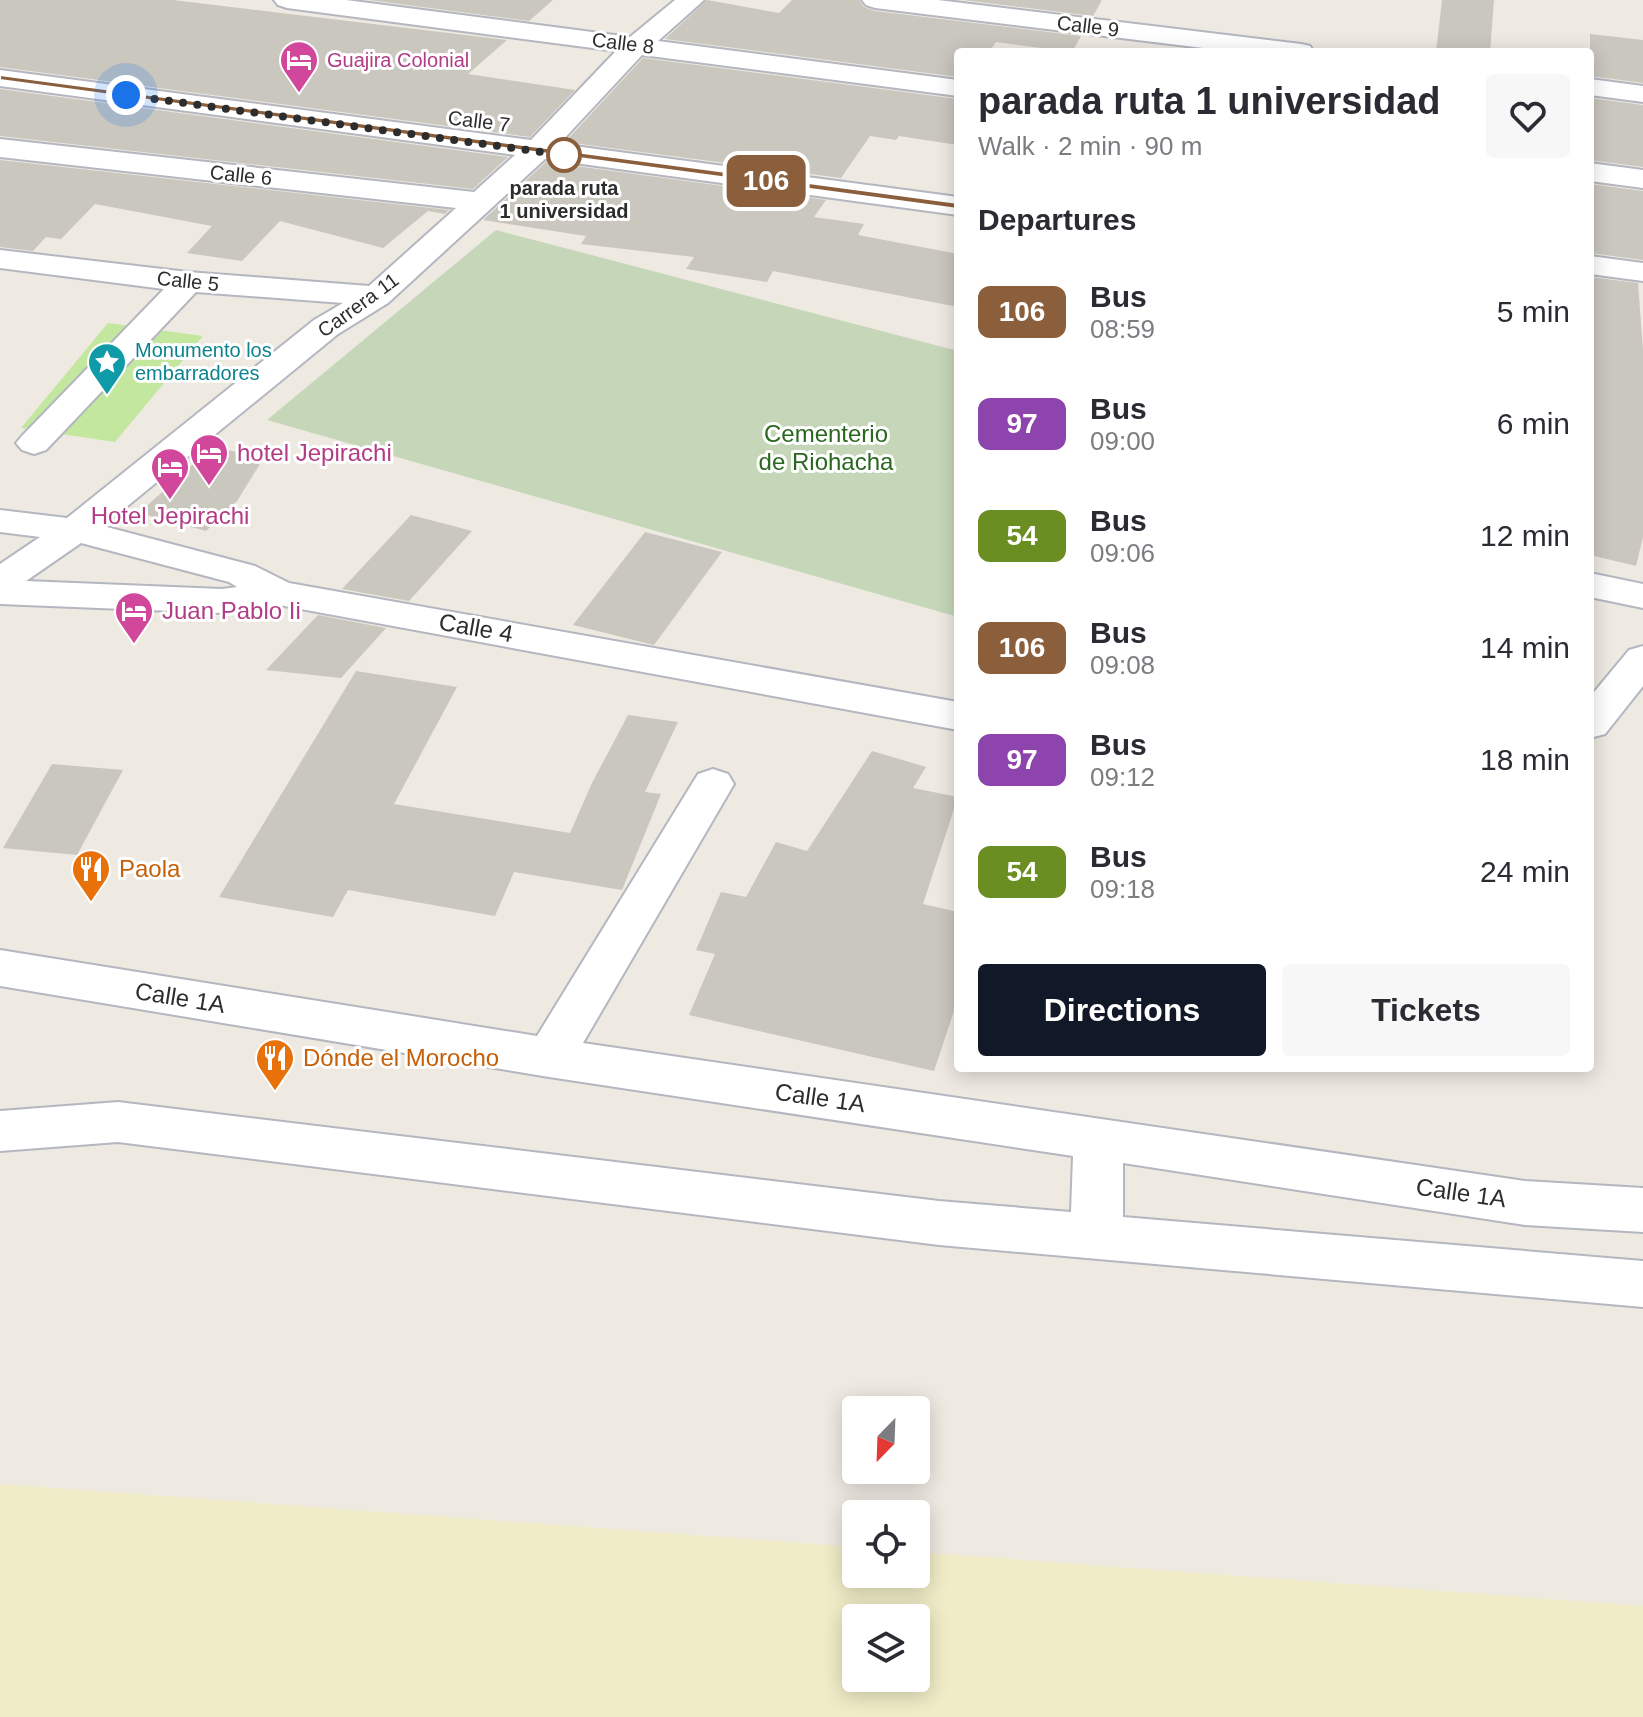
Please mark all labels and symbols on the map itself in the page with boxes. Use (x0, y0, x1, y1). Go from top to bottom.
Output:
street label: Calle 9 (1056, 11, 1120, 41)
street label: Calle 8 (591, 28, 655, 58)
hotel icon: Guajira Colonial (278, 39, 320, 94)
place label: Guajira Colonial (327, 49, 469, 71)
your location (106, 75, 146, 115)
street label: Calle 7 (447, 106, 511, 136)
marker: parada ruta 1 universidad (547, 138, 581, 172)
line badge: 106 (720, 155, 812, 207)
street label: Calle 6 (209, 161, 273, 189)
place label: parada ruta 1 universidad (500, 177, 628, 222)
street label: Calle 5 (156, 267, 220, 295)
street label: Carrera 11 (313, 268, 403, 342)
place label: Monumento los embarradores (135, 339, 272, 384)
place icon: Monumento los embarradores (86, 341, 128, 396)
park label: Cementerio de Riohacha (759, 420, 894, 475)
hotel icon: hotel Jepirachi (188, 432, 230, 487)
place label: hotel Jepirachi (237, 439, 392, 466)
hotel icon: Hotel Jepirachi (149, 446, 191, 501)
place label: Hotel Jepirachi (91, 502, 249, 529)
hotel icon: Juan Pablo Ii (113, 590, 155, 645)
place label: Juan Pablo Ii (162, 597, 301, 624)
street label: Calle 4 (437, 608, 515, 647)
restaurant icon: Paola (70, 848, 112, 903)
place label: Paola (119, 855, 181, 882)
street label: Calle 1A (133, 977, 227, 1018)
restaurant icon: Dónde el Morocho (254, 1037, 296, 1092)
place label: Dónde el Morocho (303, 1044, 499, 1071)
street label: Calle 1A (773, 1078, 867, 1117)
street label: Calle 1A (1414, 1173, 1508, 1212)
north arrow (842, 1396, 930, 1484)

